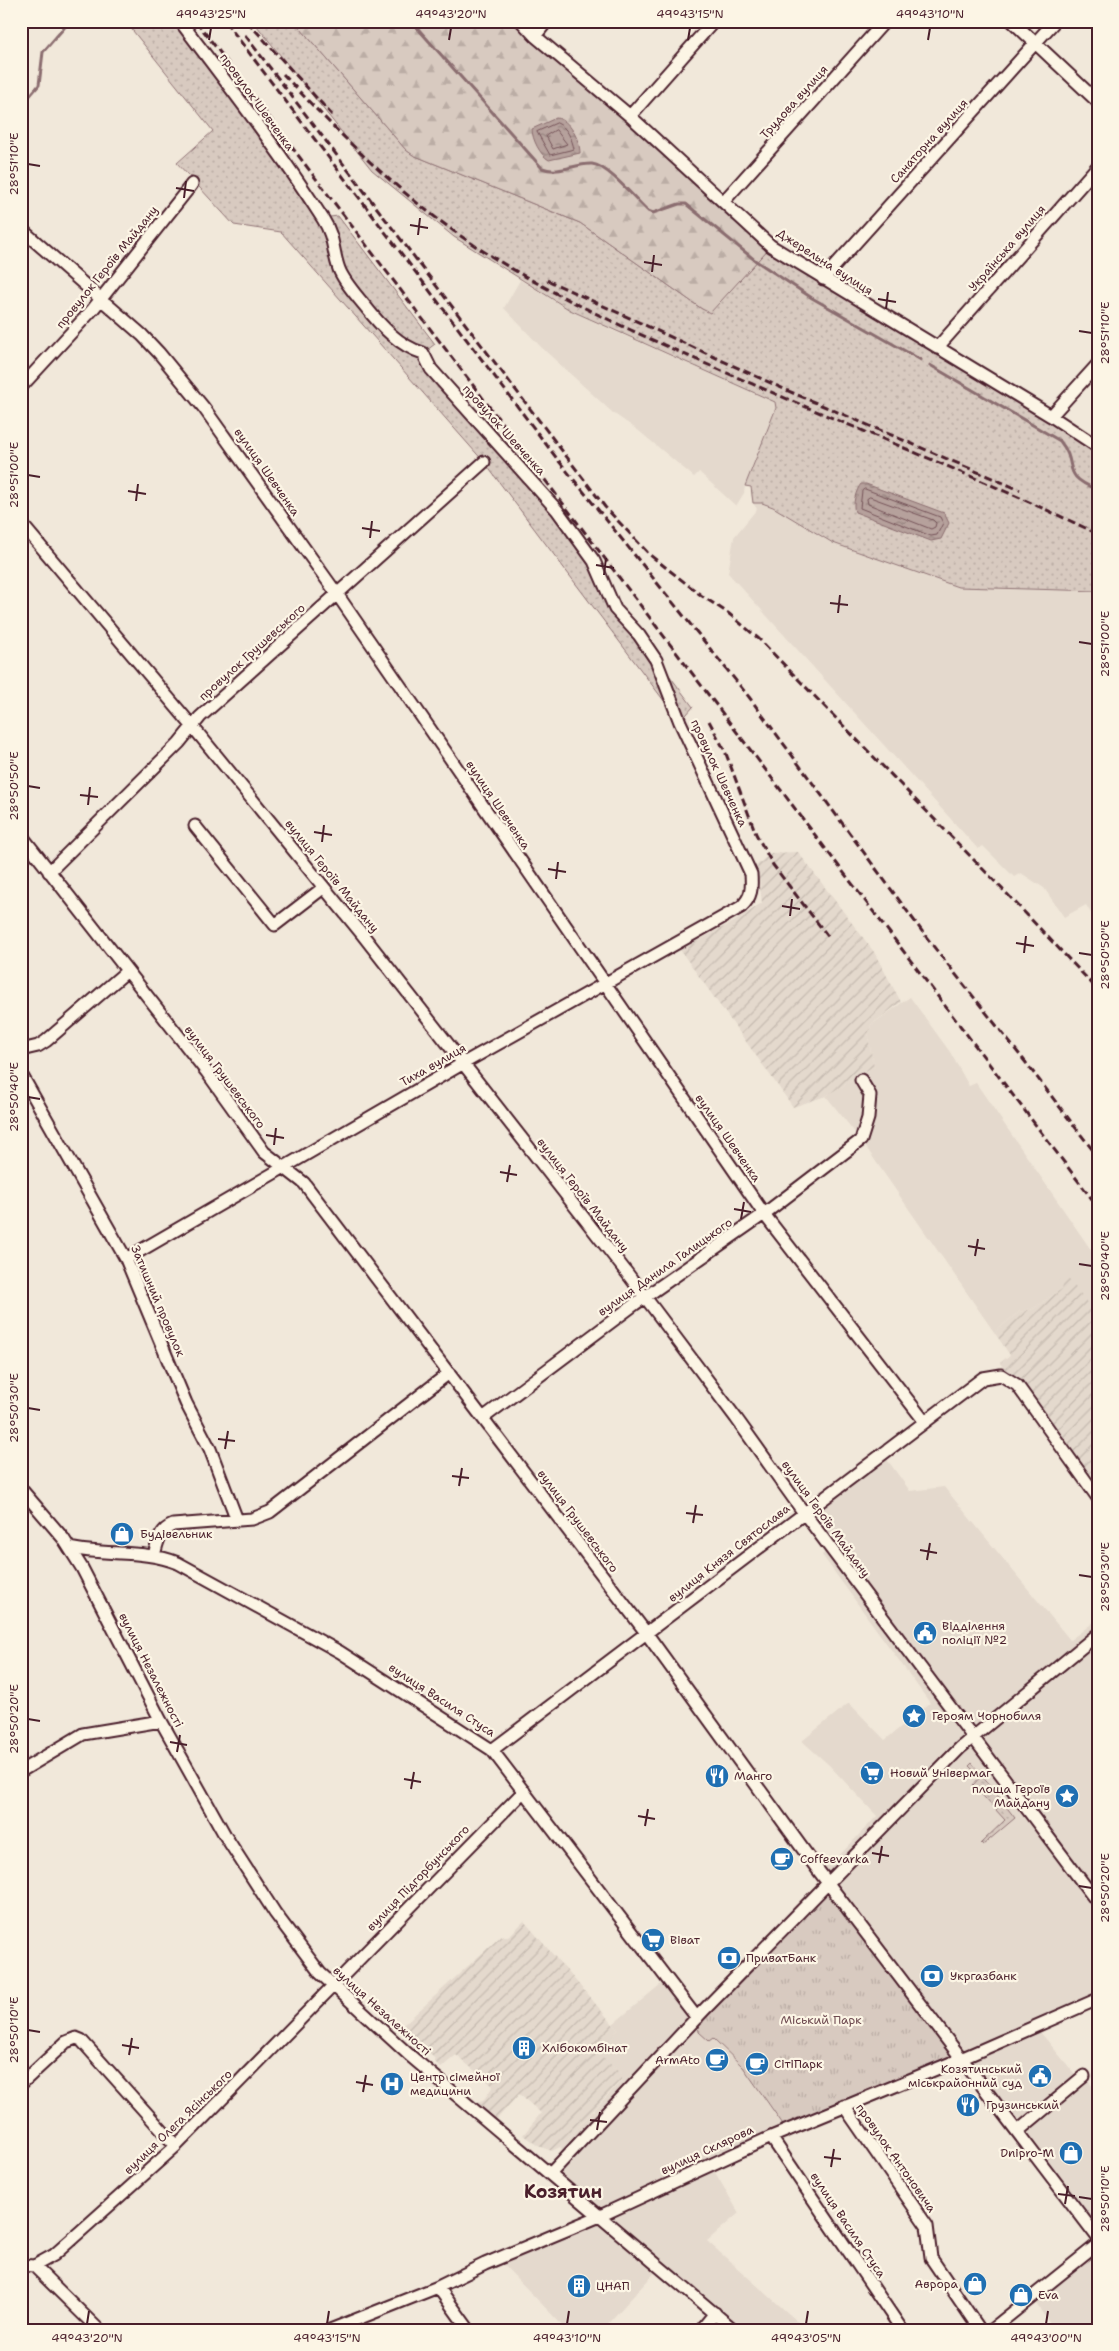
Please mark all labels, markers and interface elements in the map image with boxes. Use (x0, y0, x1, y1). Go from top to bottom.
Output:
text: 49°43'25"N (176, 6, 246, 22)
text: 49°43'20"N (415, 6, 487, 22)
text: 49°43'15"N (656, 6, 724, 22)
text: 49°43'10"N (896, 6, 964, 22)
street label: провулок Шевченка (216, 50, 298, 154)
street label: Трудова вулиця (757, 62, 831, 142)
street label: Санаторна вулиця (887, 95, 971, 187)
text: 28°51'10"E (6, 132, 22, 196)
street label: Українська вулиця (965, 201, 1049, 295)
street label: провулок Героїв Майдану (52, 202, 162, 332)
street label: Джерельна вулиця (774, 225, 876, 299)
text: 28°51'10"E (1097, 301, 1113, 365)
street label: провулок Шевченка (459, 381, 549, 479)
street label: вулиця Шевченка (231, 425, 304, 520)
text: 28°51'00"E (6, 442, 22, 508)
street label: провулок Грушевського (195, 600, 309, 704)
text: 28°51'00"E (1097, 611, 1113, 677)
street label: провулок Шевченка (687, 717, 751, 830)
text: 28°50'50"E (6, 751, 22, 821)
street label: вулиця Шевченка (462, 757, 534, 853)
street label: вулиця Героїв Майдану (281, 816, 383, 936)
text: 28°50'50"E (1097, 920, 1113, 990)
street label: вулиця Грушевського (181, 1022, 269, 1132)
street label: Тиха вулиця (397, 1040, 469, 1090)
text: 28°50'40"E (6, 1062, 22, 1132)
street label: вулиця Шевченка (692, 1091, 765, 1186)
street label: вулиця Героїв Майдану (533, 1135, 633, 1256)
street label: вулиця Данила Галицького (595, 1214, 735, 1320)
text: 28°50'40"E (1097, 1231, 1113, 1301)
street label: Затишний провулок (127, 1243, 189, 1360)
text: 28°50'30"E (6, 1373, 22, 1443)
street label: вулиця Героїв Майдану (778, 1457, 874, 1581)
street label: вулиця Грушевського (534, 1466, 622, 1576)
street label: вулиця Князя Святослава (665, 1500, 794, 1606)
shop icon: Будівельник (109, 1521, 135, 1547)
place label: Будівельник (140, 1526, 213, 1542)
text: 28°50'30"E (1097, 1542, 1113, 1612)
street label: вулиця Незалежності (115, 1610, 187, 1730)
place label: Відділення поліції №2 (942, 1618, 1007, 1648)
public building icon: Відділення поліції №2 (912, 1620, 938, 1646)
street label: вулиця Василя Стуса (386, 1659, 499, 1741)
text: 28°50'20"E (6, 1684, 22, 1754)
place icon: Героям Чорнобиля (901, 1703, 927, 1729)
place label: Героям Чорнобиля (932, 1708, 1041, 1724)
supermarket icon: Новий Універмаг (859, 1760, 885, 1786)
restaurant icon: Манго (704, 1763, 730, 1789)
place label: Новий Універмаг (890, 1765, 992, 1781)
place label: Манго (734, 1768, 772, 1784)
place label: площа Героїв Майдану (972, 1781, 1050, 1811)
place icon: площа Героїв Майдану (1054, 1783, 1080, 1809)
street label: вулиця Підгорбунського (363, 1821, 473, 1935)
cafe icon: Coffeevarka (769, 1846, 795, 1872)
place label: Coffeevarka (800, 1851, 869, 1867)
text: 28°50'20"E (1097, 1853, 1113, 1923)
supermarket icon: Віват (640, 1927, 666, 1953)
place label: Віват (670, 1932, 701, 1948)
bank icon: ПриватБанк (716, 1945, 742, 1971)
place label: ПриватБанк (746, 1950, 817, 1966)
street label: вулиця Незалежності (330, 1963, 434, 2059)
bank icon: Укргазбанк (919, 1963, 945, 1989)
place label: Укргазбанк (950, 1968, 1017, 1984)
text: 28°50'10"E (6, 1997, 22, 2063)
park label: Міський Парк (780, 2012, 862, 2028)
building icon: Хлібокомбінат (511, 2035, 537, 2061)
place label: Хлібокомбінат (542, 2040, 628, 2056)
cafe icon: ArmAto (704, 2047, 730, 2073)
cafe icon: СітіПарк (744, 2051, 770, 2077)
place label: ArmAto (655, 2052, 700, 2068)
place label: СітіПарк (774, 2056, 823, 2072)
place label: Козятинський міськрайонний суд (908, 2061, 1022, 2091)
public building icon: Козятинський міськрайонний суд (1027, 2063, 1053, 2089)
street label: вулиця Олега Ясінського (121, 2066, 235, 2178)
place label: Центр сімейної медицини (410, 2069, 500, 2099)
hospital icon: Центр сімейної медицини (379, 2071, 405, 2097)
restaurant icon: Грузинський (955, 2092, 981, 2118)
place label: Грузинський (986, 2097, 1059, 2113)
street label: провулок Антоновича (852, 2100, 940, 2216)
street label: вулиця Склярова (658, 2121, 756, 2178)
shop icon: Dnipro-M (1058, 2140, 1084, 2166)
place label: Dnipro-M (1000, 2145, 1054, 2161)
text: 28°50'10"E (1097, 2166, 1113, 2232)
street label: вулиця Василя Стуса (807, 2169, 890, 2281)
district label: Козятин (524, 2180, 602, 2204)
shop icon: Аврора (962, 2271, 988, 2297)
building icon: ЦНАП (566, 2273, 592, 2299)
place label: Аврора (914, 2276, 959, 2292)
place label: ЦНАП (596, 2278, 630, 2294)
shop icon: Eva (1008, 2282, 1034, 2308)
place label: Eva (1038, 2287, 1059, 2303)
text: 49°43'20"N (51, 2330, 123, 2346)
text: 49°43'15"N (293, 2330, 361, 2346)
text: 49°43'10"N (533, 2330, 601, 2346)
text: 49°43'05"N (771, 2330, 841, 2346)
text: 49°43'00"N (1010, 2330, 1082, 2346)

